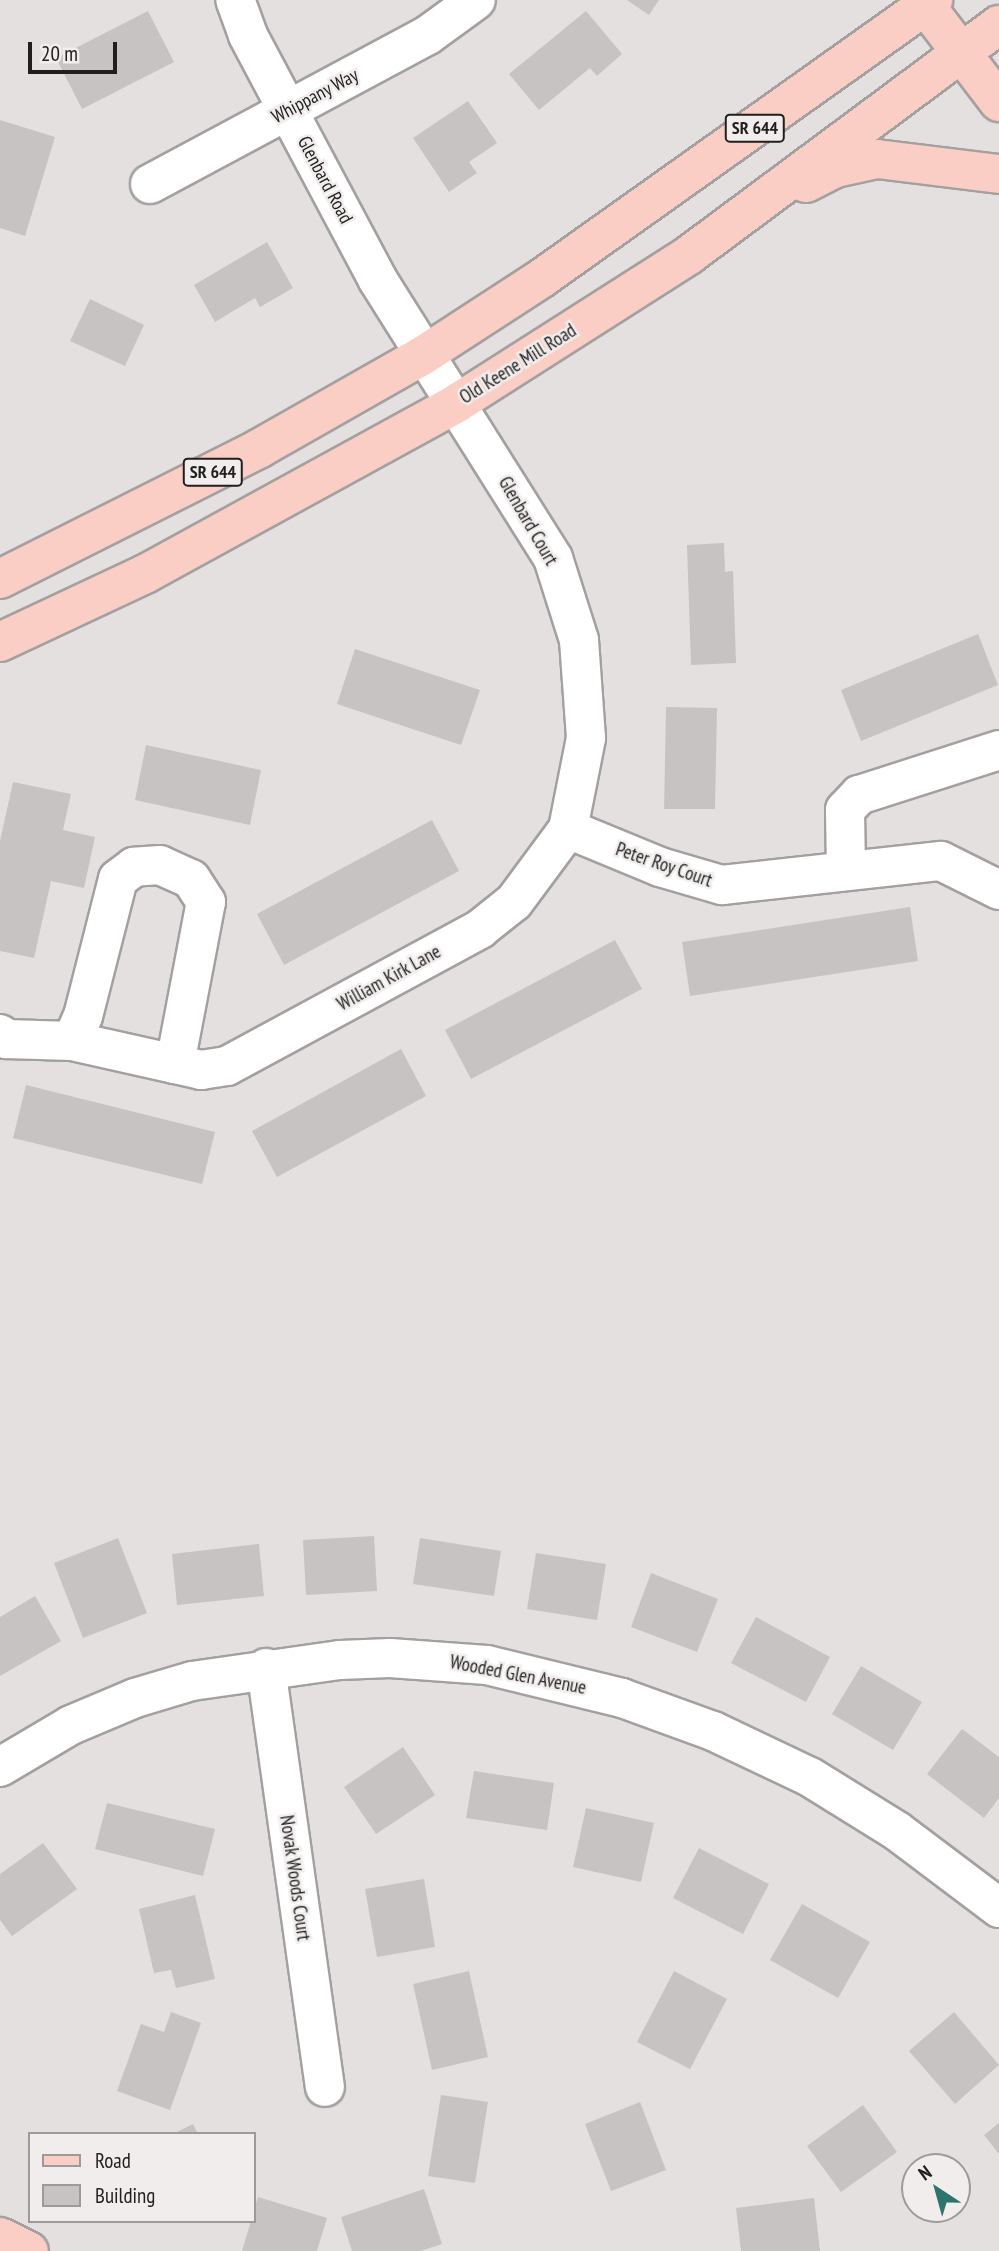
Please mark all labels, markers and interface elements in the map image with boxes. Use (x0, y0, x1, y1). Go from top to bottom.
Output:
scale bar (32, 28, 121, 72)
text: 20 m (41, 40, 78, 67)
street label: Whippany Way (267, 63, 363, 129)
road number: SR 644 (724, 113, 786, 142)
street label: Glenbard Road (292, 132, 358, 228)
street label: Old Keene Mill Road (456, 319, 580, 409)
road number: SR 644 (182, 458, 244, 486)
street label: Glenbard Court (493, 473, 563, 569)
street label: Peter Roy Court (612, 838, 716, 892)
street label: William Kirk Lane (333, 940, 445, 1016)
street label: Wooded Glen Avenue (448, 1651, 588, 1699)
street label: Novak Woods Court (275, 1813, 315, 1943)
legend (28, 2132, 256, 2223)
text: Road (95, 2147, 131, 2174)
north arrow (901, 2153, 971, 2223)
text: N (914, 2160, 936, 2185)
text: Building (95, 2182, 155, 2209)

